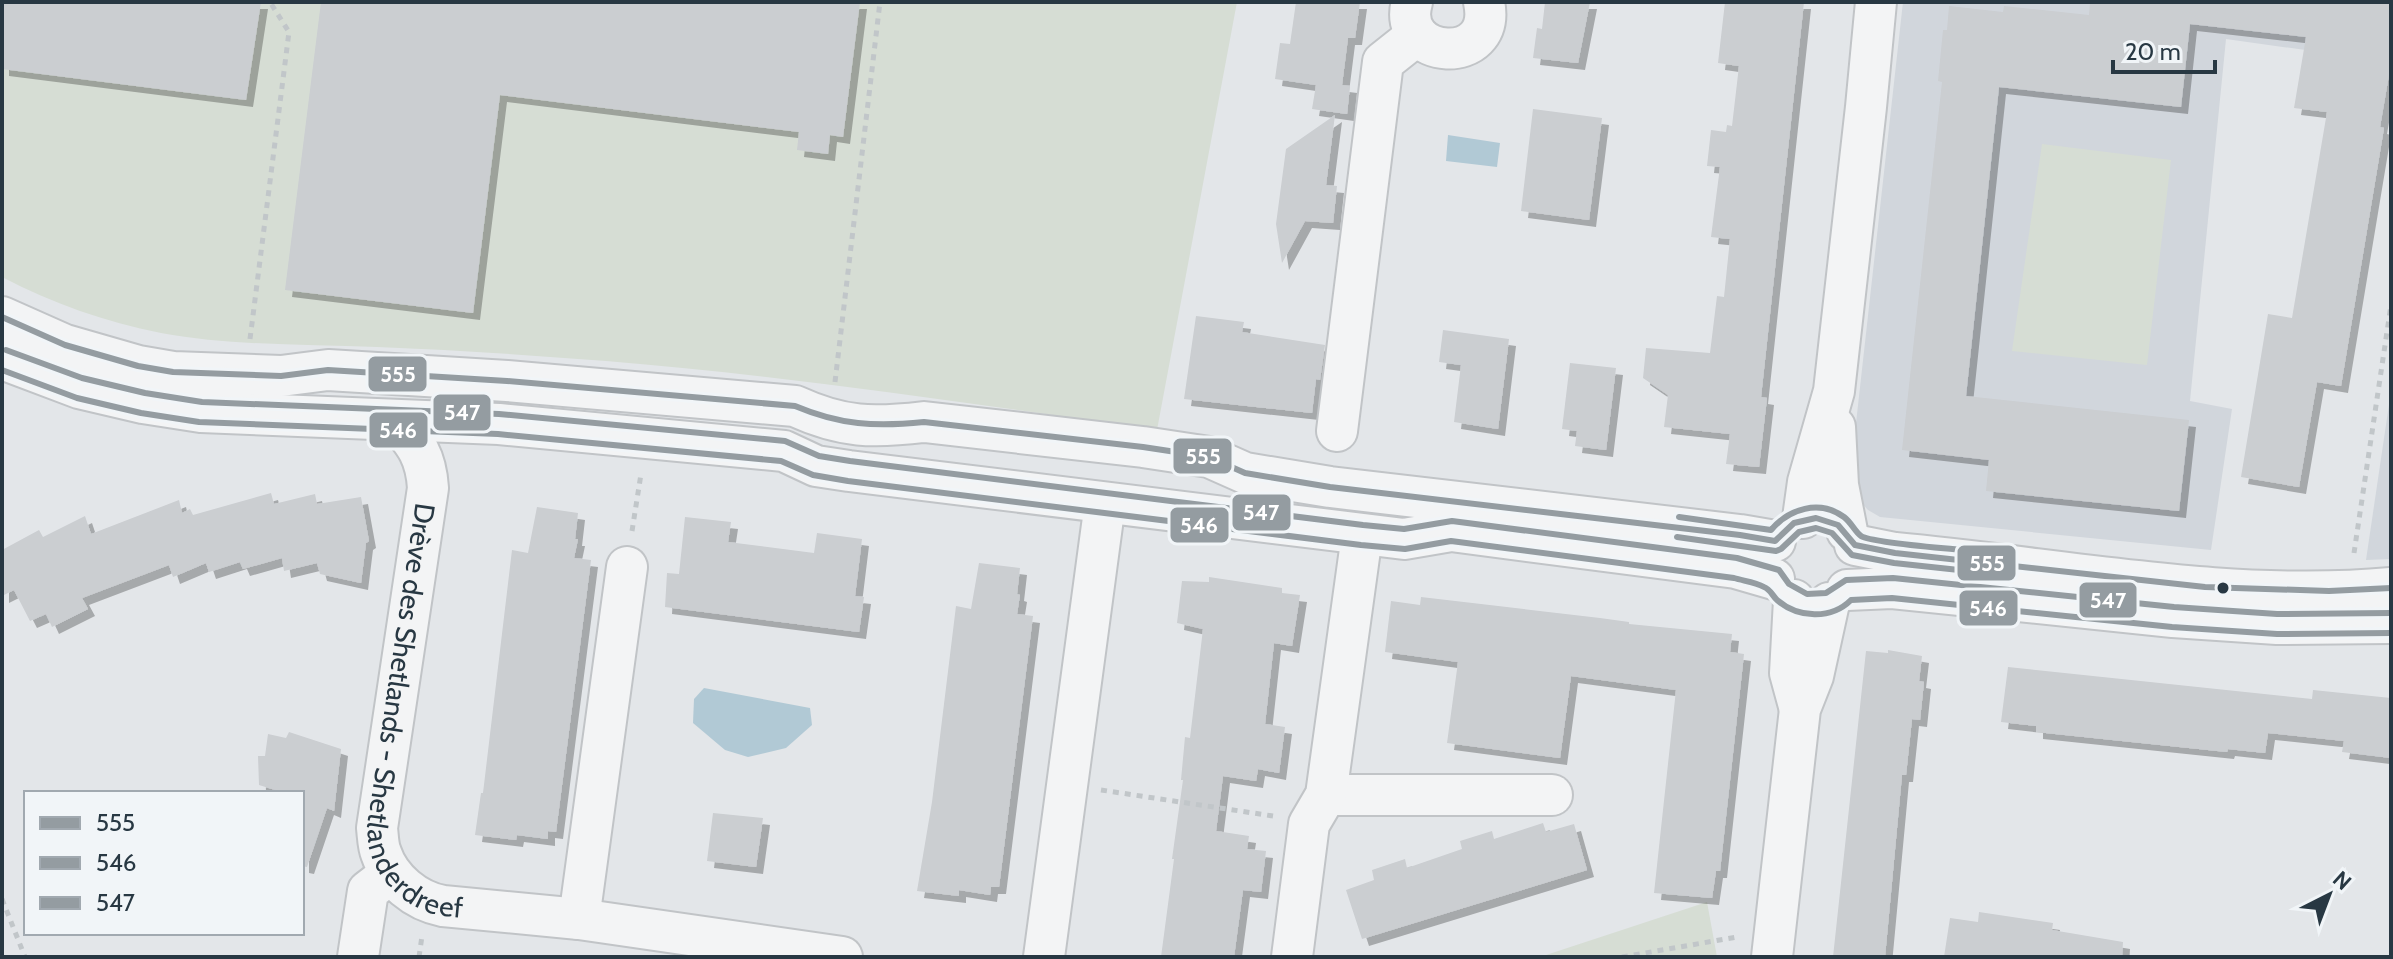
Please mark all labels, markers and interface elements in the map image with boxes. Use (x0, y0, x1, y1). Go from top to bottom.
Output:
scale bar (2113, 24, 2215, 74)
text: 20 m (2125, 37, 2181, 66)
line badge: 555 (367, 355, 428, 393)
text: 555 (380, 361, 416, 388)
line badge: 547 (432, 393, 492, 432)
text: 547 (444, 399, 481, 426)
line badge: 546 (368, 411, 429, 449)
text: 546 (379, 417, 417, 444)
line badge: 555 (1172, 437, 1233, 475)
text: 555 (1185, 443, 1221, 470)
line badge: 547 (1231, 493, 1292, 532)
text: 547 (1243, 499, 1280, 526)
street label: Drève des Shetlands - Shetlanderdreef (360, 501, 464, 925)
line badge: 546 (1169, 506, 1230, 544)
text: 546 (1180, 512, 1218, 539)
line badge: 555 (1956, 544, 2017, 582)
text: 555 (1969, 550, 2005, 577)
unlabelled marker (2215, 580, 2231, 596)
line badge: 547 (2078, 581, 2138, 619)
text: 547 (2090, 587, 2127, 614)
line badge: 546 (1958, 589, 2019, 627)
text: 546 (1969, 595, 2007, 622)
legend (24, 791, 304, 935)
text: 555 (96, 808, 135, 837)
text: 546 (96, 848, 137, 877)
north arrow (2289, 855, 2369, 935)
text: N (2327, 865, 2357, 896)
text: 547 (96, 888, 135, 917)

